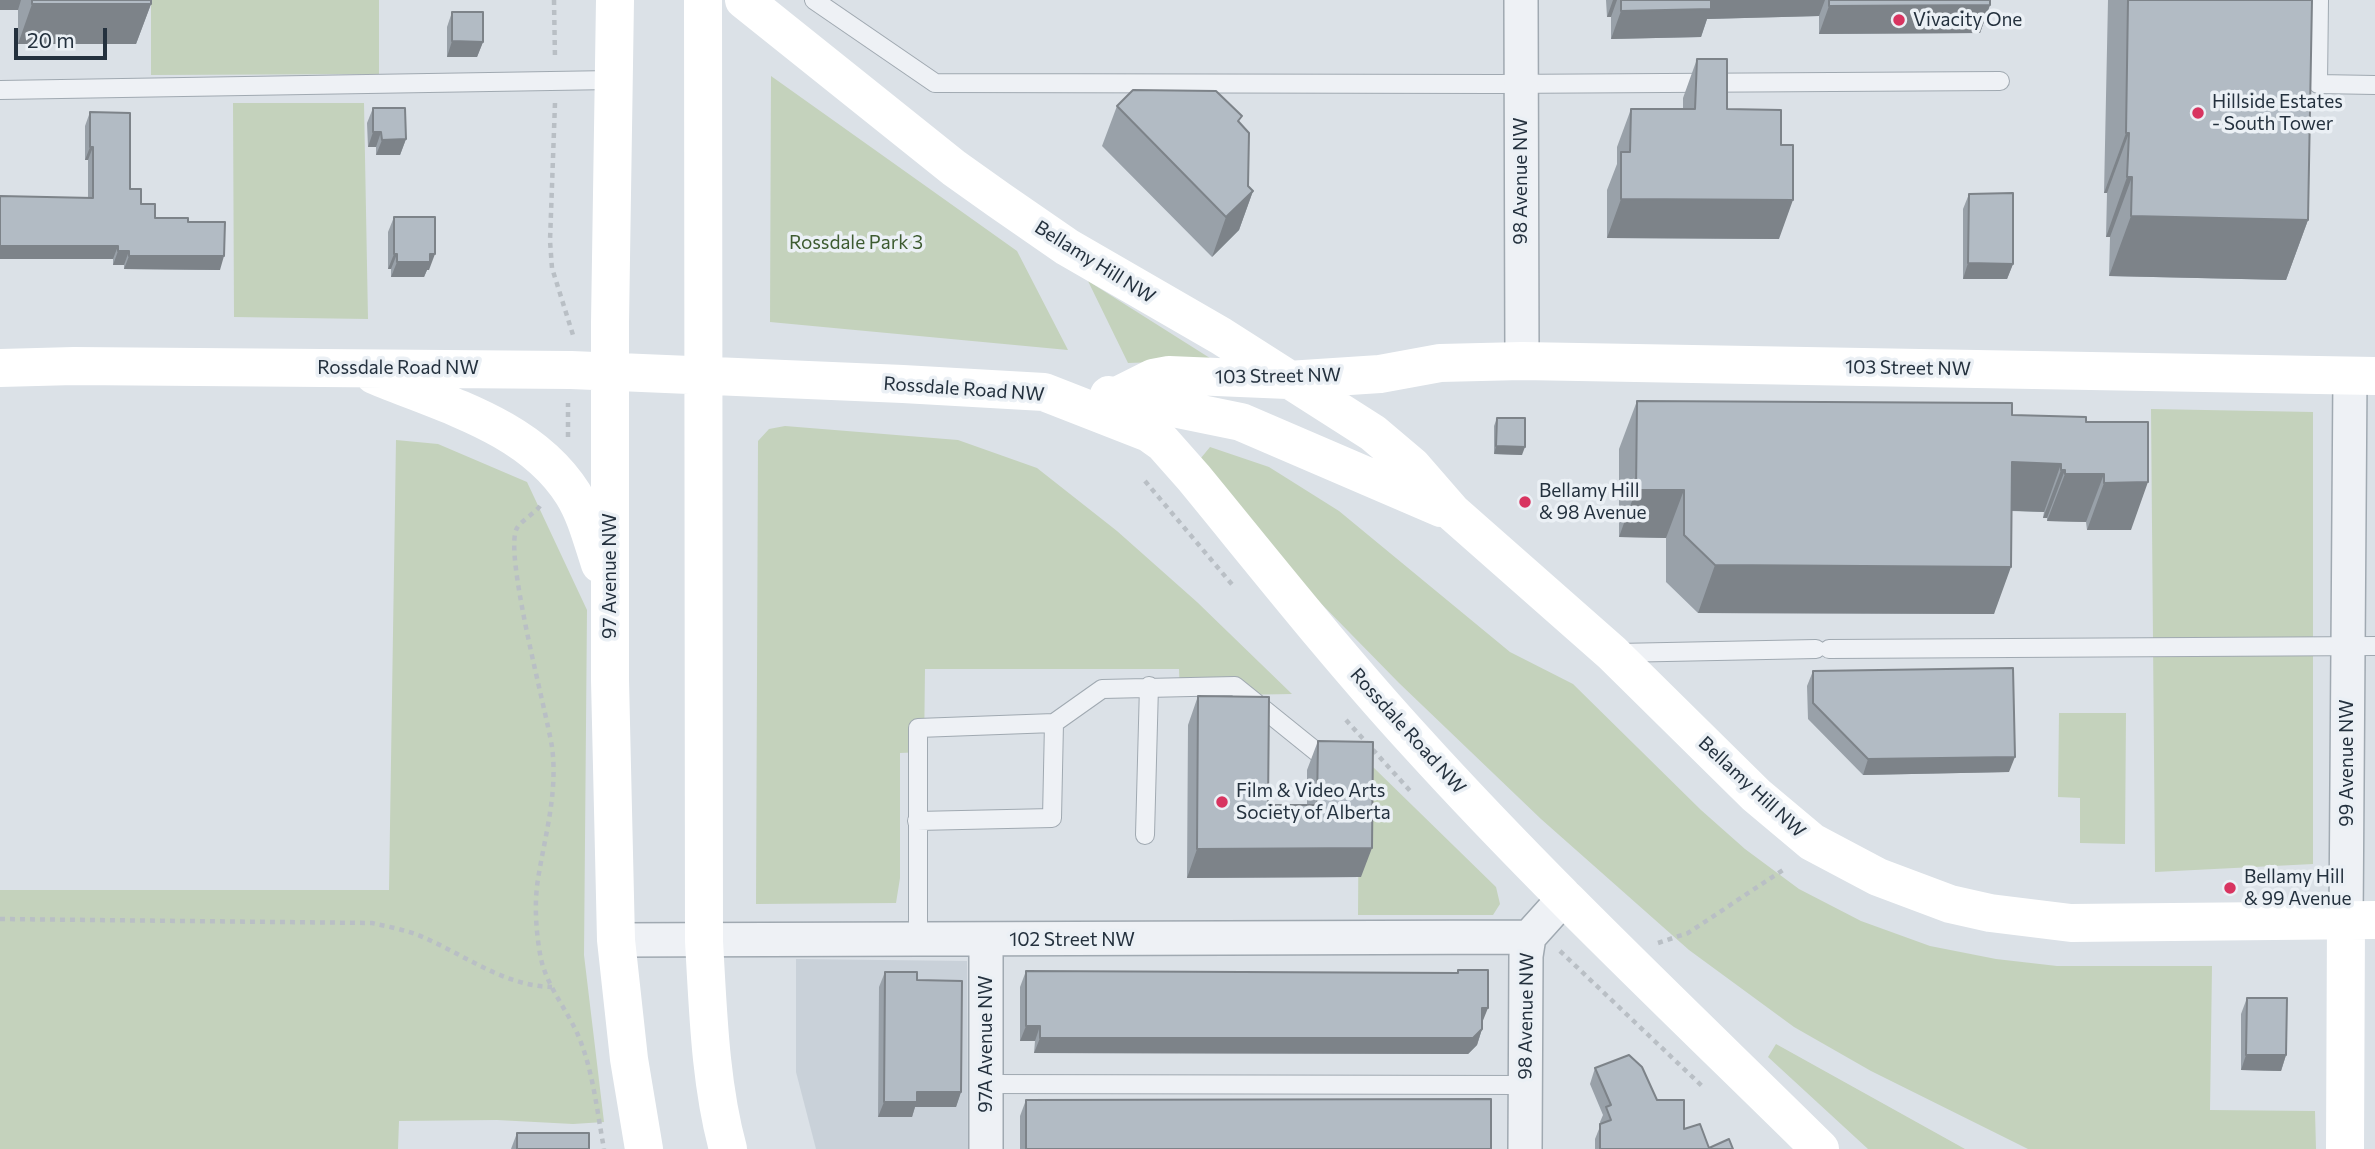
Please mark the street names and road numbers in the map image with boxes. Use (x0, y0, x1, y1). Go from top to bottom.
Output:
street label: 98 Avenue NW (1510, 117, 1532, 245)
street label: Bellamy Hill NW (1031, 216, 1159, 308)
street label: 103 Street NW (1845, 356, 1971, 380)
street label: Rossdale Road NW (317, 357, 479, 379)
street label: 103 Street NW (1215, 364, 1341, 388)
street label: Rossdale Road NW (883, 372, 1045, 406)
street label: 97 Avenue NW (599, 513, 621, 639)
street label: Rossdale Road NW (1345, 663, 1471, 799)
street label: 99 Avenue NW (2336, 699, 2358, 827)
street label: Bellamy Hill NW (1694, 732, 1810, 842)
street label: 102 Street NW (1009, 929, 1135, 951)
street label: 98 Avenue NW (1513, 952, 1539, 1080)
street label: 97A Avenue NW (975, 975, 997, 1113)

